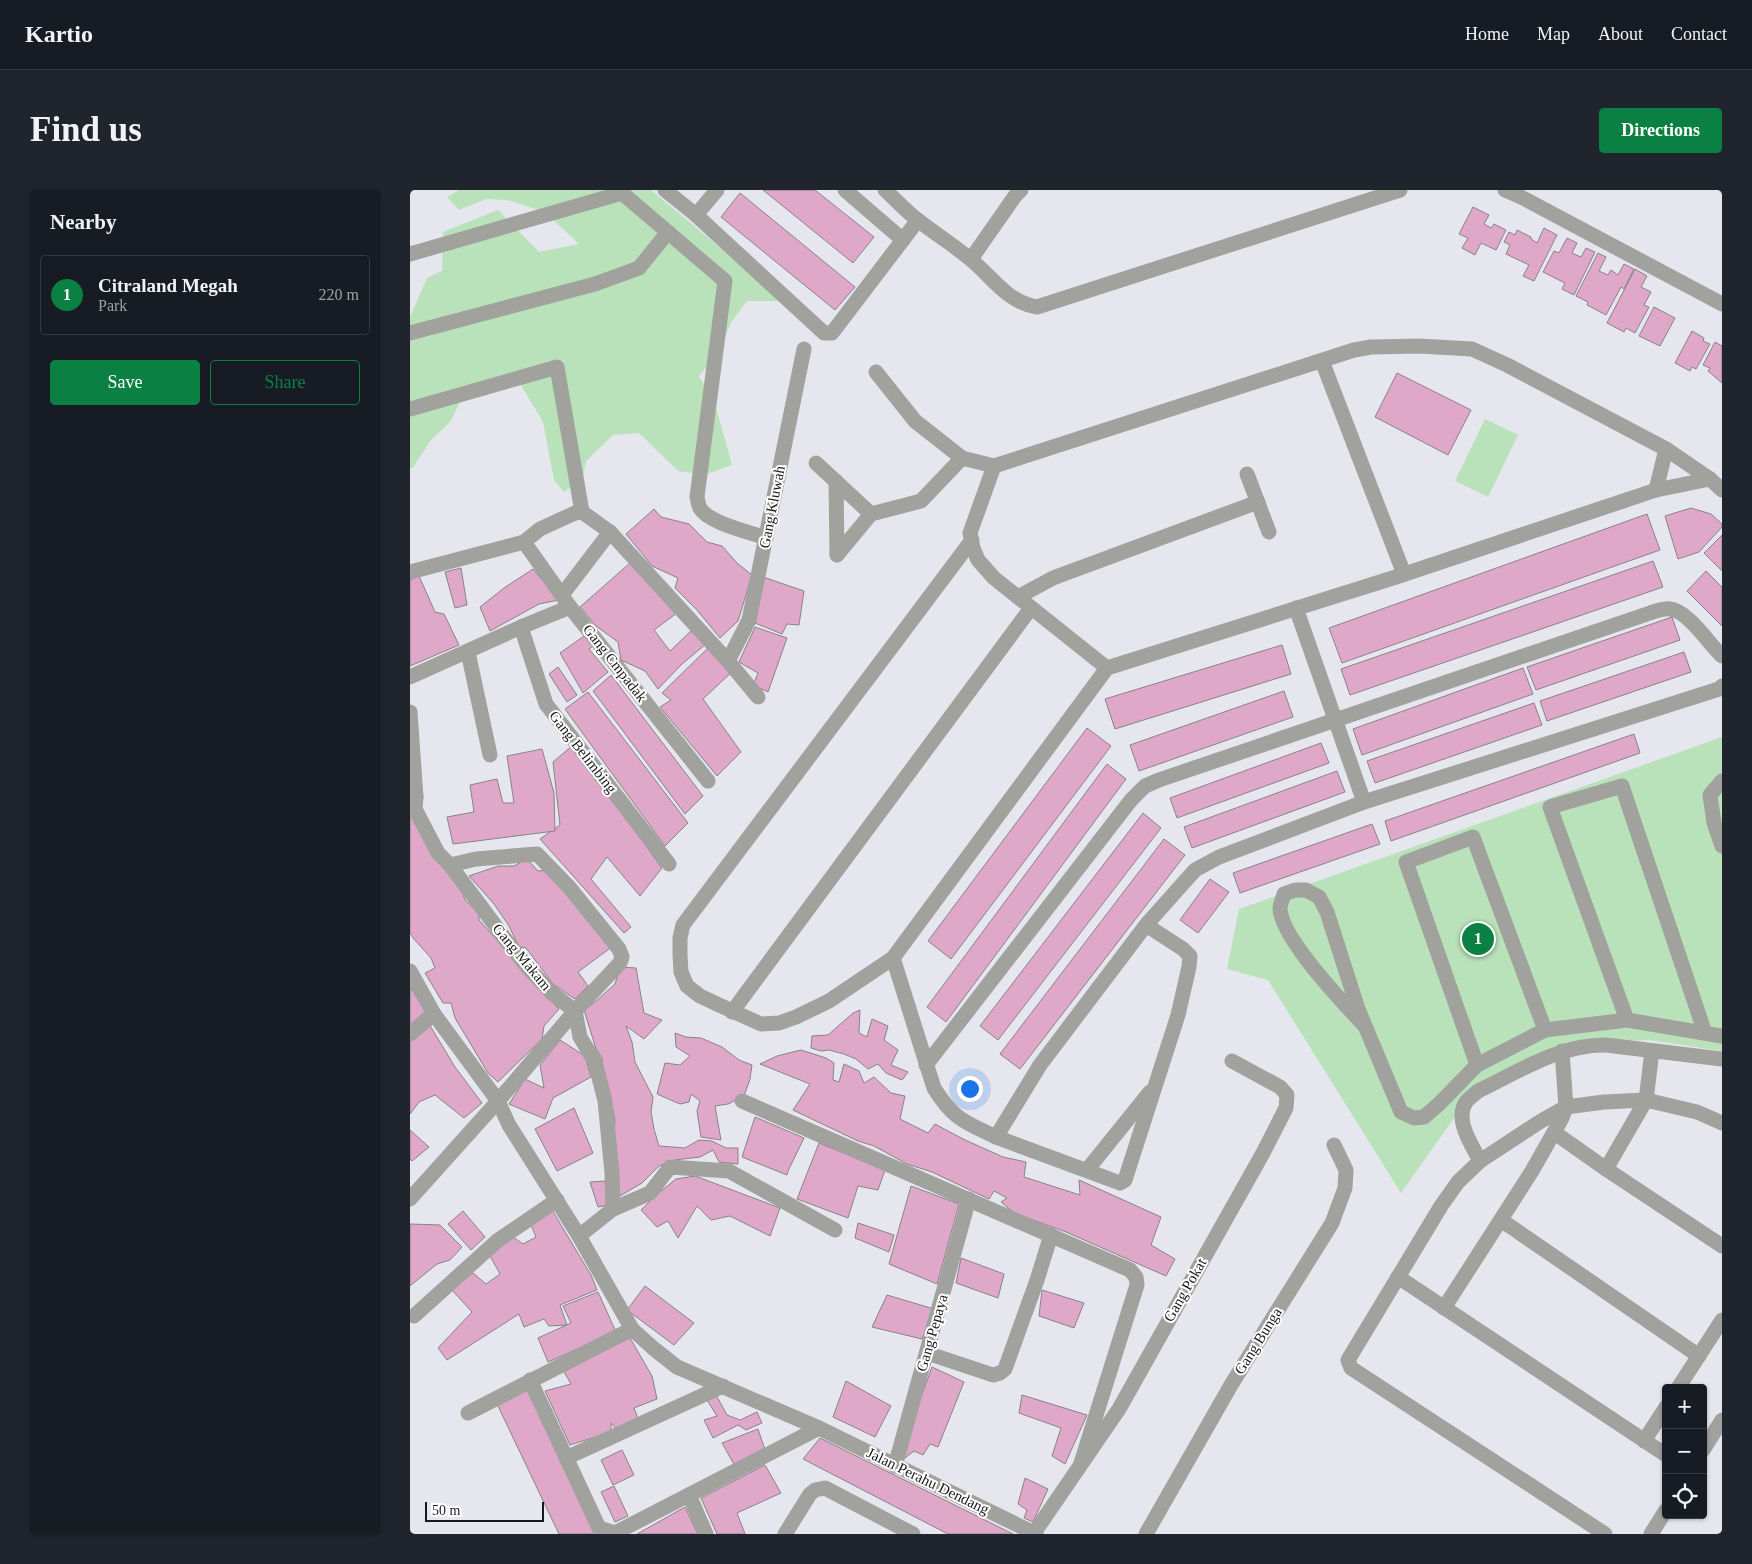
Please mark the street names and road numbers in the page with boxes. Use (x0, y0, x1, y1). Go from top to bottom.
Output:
street label: Gang Kluwah (756, 464, 788, 550)
street label: Gang Cmpadak (580, 621, 650, 705)
street label: Gang Belimbing (546, 708, 620, 797)
street label: Gang Makam (489, 920, 555, 994)
street label: Gang Pokat (1160, 1255, 1210, 1324)
street label: Gang Pepaya (913, 1292, 951, 1373)
street label: Gang Bunga (1231, 1304, 1285, 1377)
street label: Jalan Perahu Dendang (864, 1444, 992, 1518)

